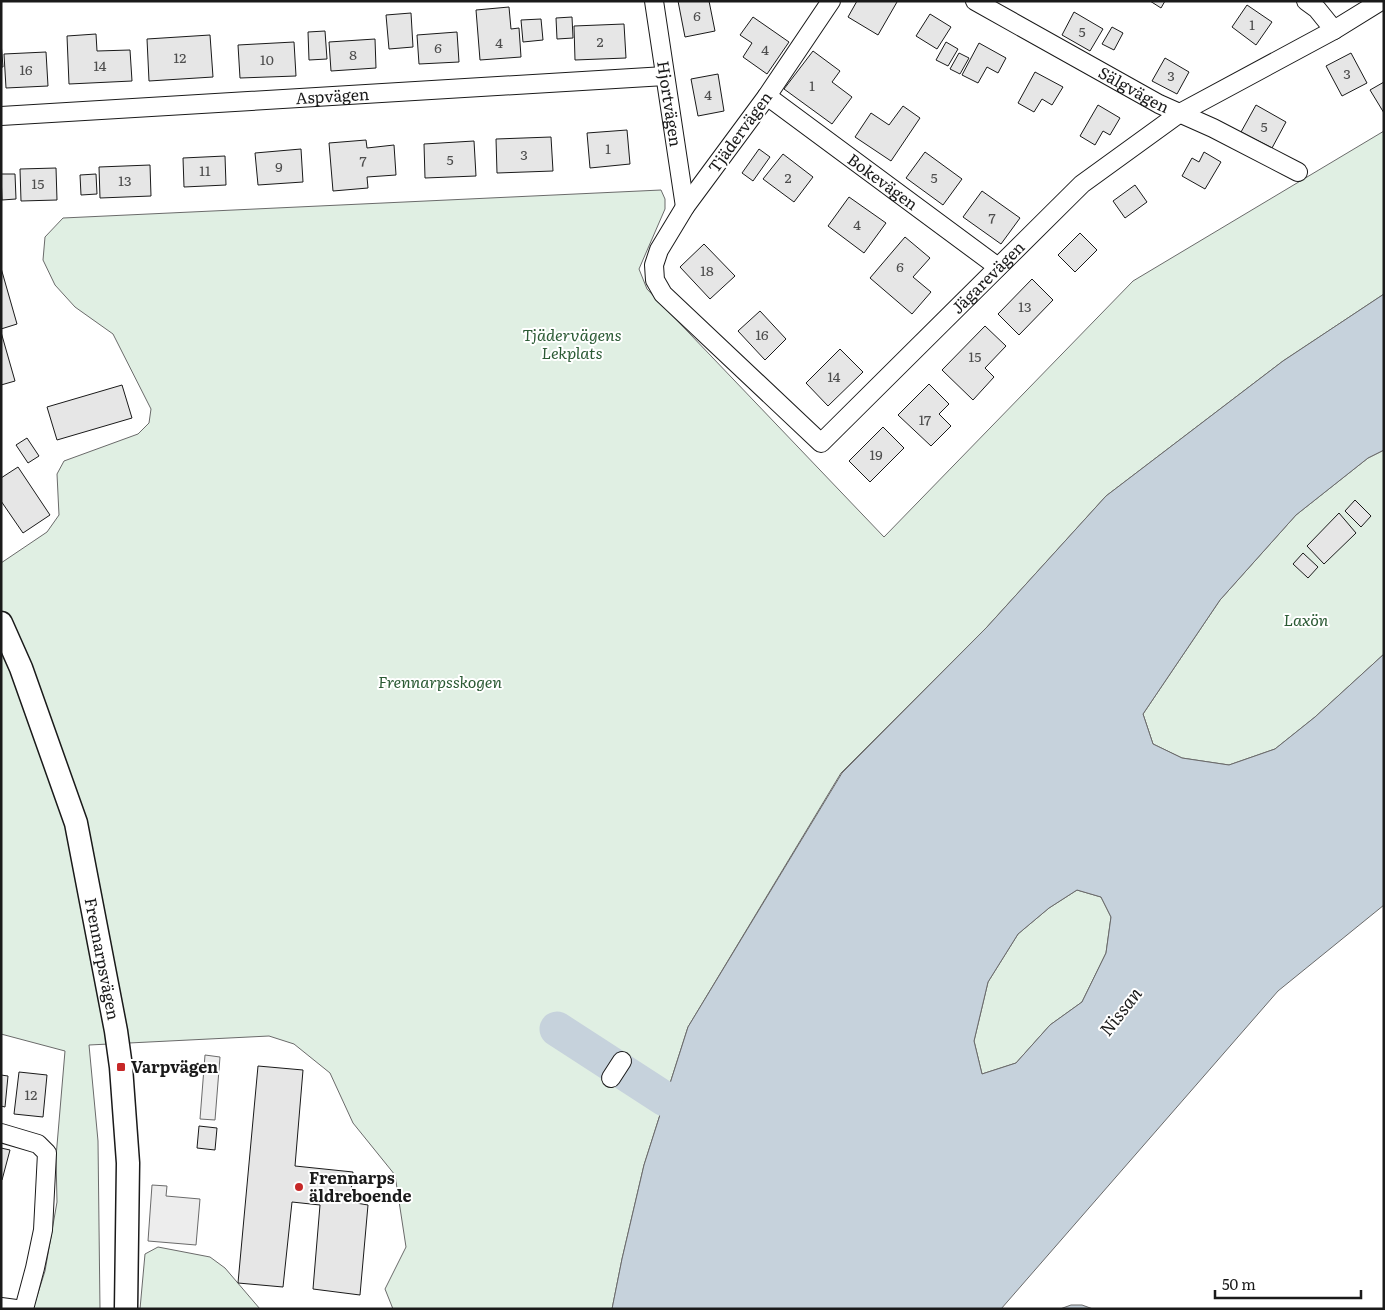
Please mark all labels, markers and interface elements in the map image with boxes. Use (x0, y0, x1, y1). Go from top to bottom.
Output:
house number: 6 (693, 5, 701, 25)
house number: 1 (1249, 14, 1255, 34)
house number: 5 (1078, 21, 1086, 41)
house number: 2 (596, 31, 604, 51)
house number: 4 (495, 32, 503, 52)
house number: 6 (434, 37, 442, 57)
house number: 4 (761, 39, 769, 59)
house number: 8 (349, 44, 357, 64)
house number: 12 (174, 47, 186, 67)
house number: 10 (260, 49, 274, 69)
house number: 14 (94, 55, 107, 75)
house number: 16 (19, 59, 33, 79)
street label: Hjortvägen (652, 59, 689, 149)
street label: Sälgvägen (1095, 60, 1174, 118)
house number: 3 (1343, 63, 1351, 83)
house number: 3 (1167, 65, 1175, 85)
house number: 1 (809, 75, 815, 95)
street label: Aspvägen (295, 81, 370, 109)
house number: 4 (704, 84, 712, 104)
street label: Tjädervägen (701, 85, 777, 177)
house number: 5 (1260, 116, 1268, 136)
house number: 1 (605, 138, 611, 158)
house number: 3 (520, 144, 528, 164)
street label: Bokevägen (843, 147, 924, 215)
house number: 5 (446, 149, 454, 169)
house number: 7 (359, 150, 367, 170)
house number: 9 (275, 156, 283, 176)
house number: 11 (199, 160, 211, 180)
house number: 2 (784, 167, 792, 187)
house number: 5 (930, 167, 938, 187)
house number: 13 (118, 170, 132, 190)
house number: 15 (32, 173, 44, 193)
house number: 7 (988, 207, 996, 227)
house number: 4 (853, 214, 861, 234)
street label: Jägarevägen (945, 235, 1030, 319)
house number: 6 (896, 256, 904, 276)
house number: 18 (700, 260, 714, 280)
house number: 13 (1018, 296, 1032, 316)
park label: Tjädervägens Lekplats (522, 322, 622, 364)
house number: 16 (755, 324, 769, 344)
house number: 15 (969, 346, 981, 366)
house number: 14 (828, 366, 841, 386)
house number: 17 (919, 409, 931, 429)
house number: 19 (869, 444, 883, 464)
park label: Laxön (1284, 607, 1329, 631)
park label: Frennarpsskogen (378, 669, 502, 693)
street label: Frennarpsvägen (80, 895, 127, 1022)
water label: Nissan (1092, 981, 1148, 1041)
place label: Varpvägen (131, 1054, 218, 1078)
marker: Varpvägen (115, 1061, 127, 1073)
house number: 12 (25, 1084, 37, 1104)
place label: Frennarps äldreboende (309, 1165, 411, 1207)
marker: Frennarps äldreboende (293, 1181, 305, 1193)
scale bar (1215, 1268, 1361, 1300)
text: 50 m (1222, 1272, 1256, 1295)

